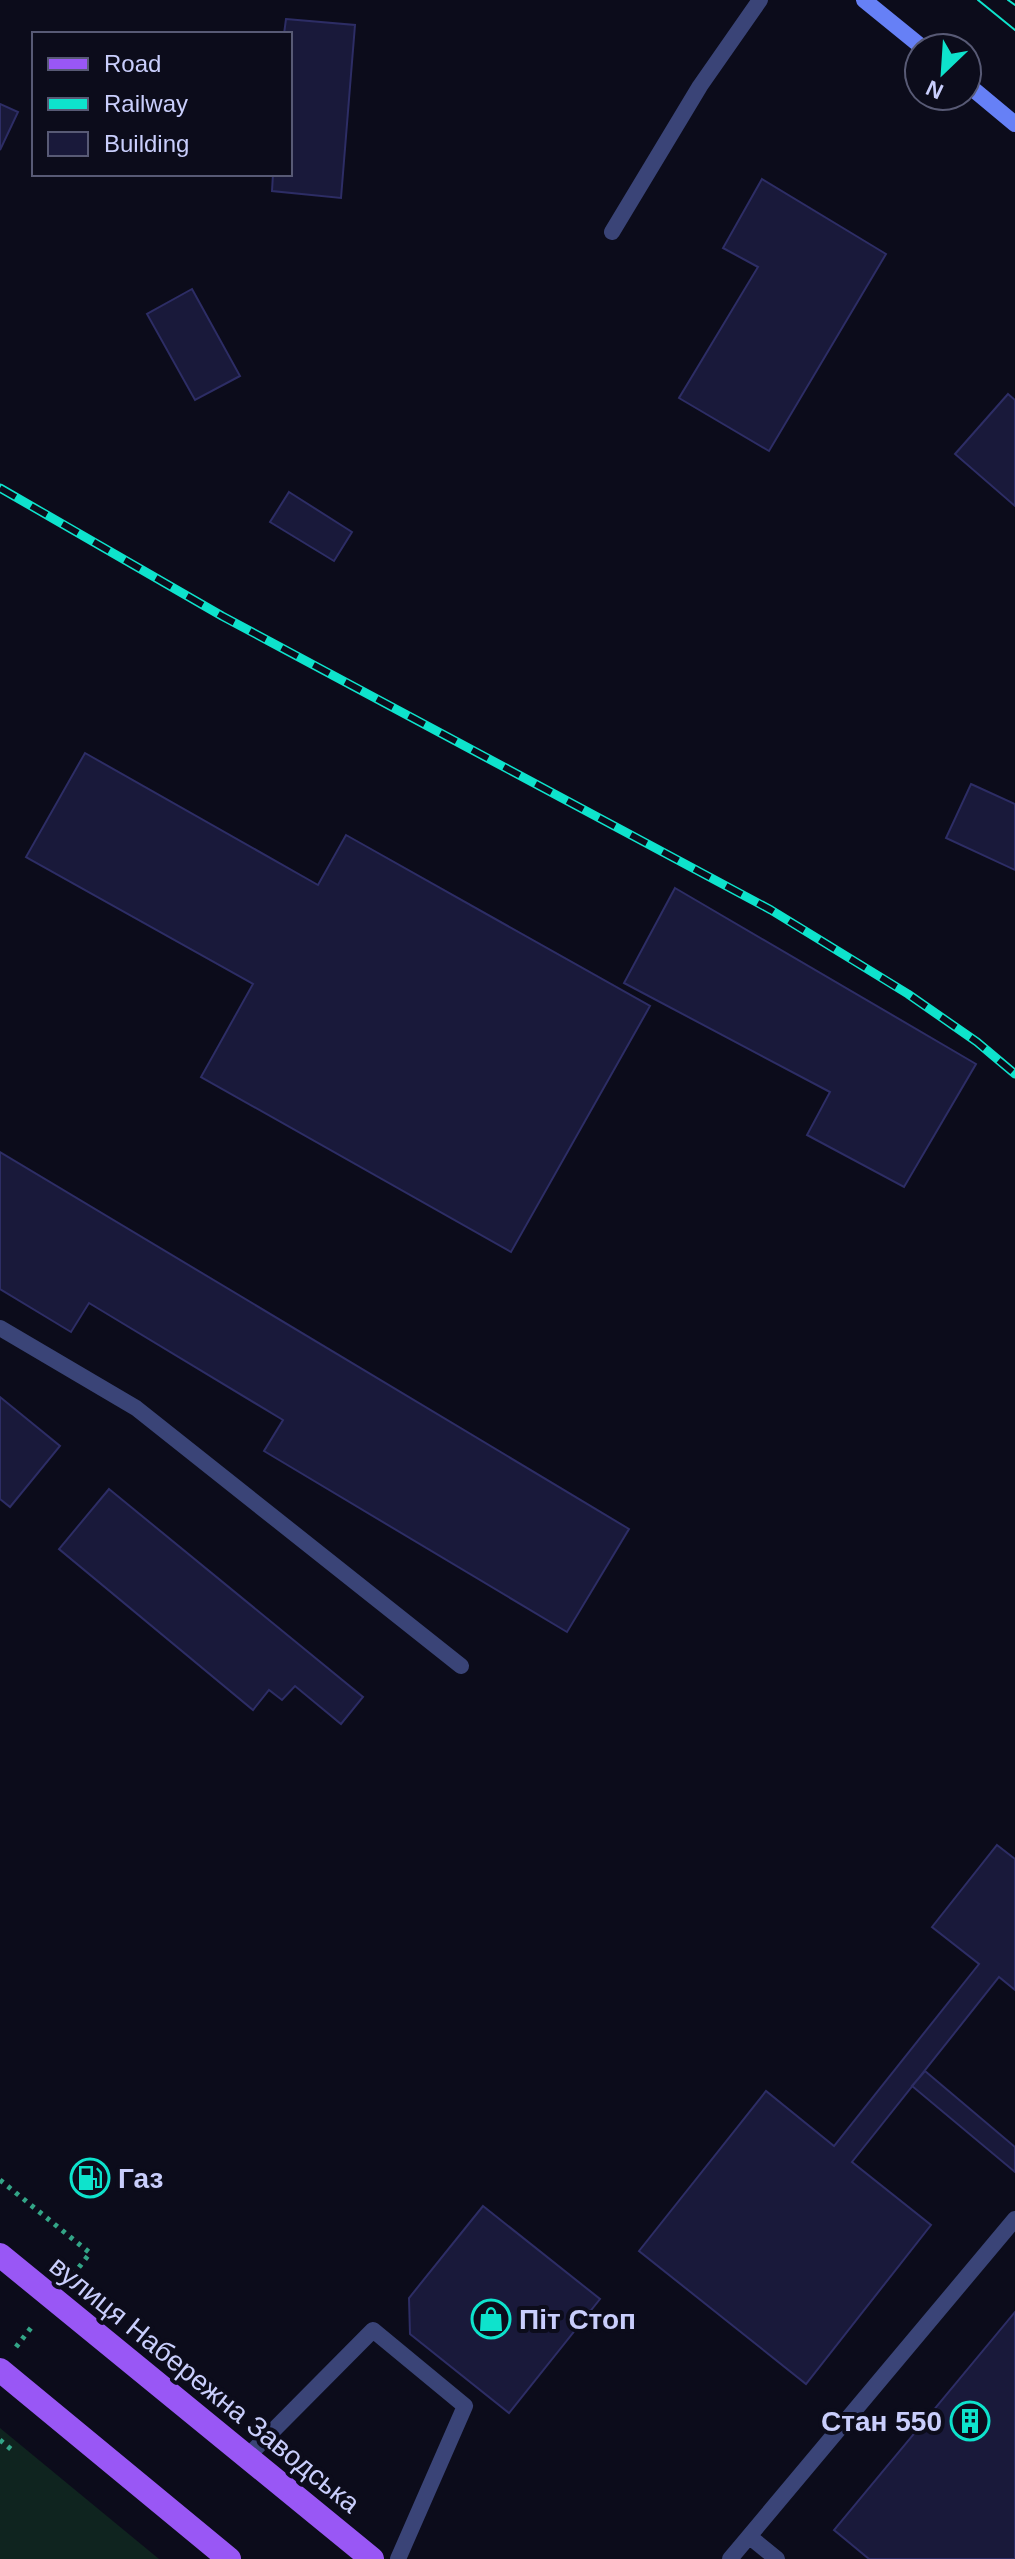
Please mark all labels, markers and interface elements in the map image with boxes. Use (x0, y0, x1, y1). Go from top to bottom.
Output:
legend (32, 32, 292, 176)
north arrow (903, 32, 983, 112)
text: Road (104, 50, 161, 77)
text: N (922, 75, 947, 104)
text: Railway (104, 90, 188, 117)
text: Building (104, 130, 189, 157)
fuel station icon: Газ (69, 2157, 111, 2199)
place label: Газ (118, 2163, 163, 2194)
street label: вулиця Набережна Заводська (44, 2250, 366, 2519)
shop icon: Піт Стоп (470, 2298, 512, 2340)
place label: Піт Стоп (519, 2304, 636, 2335)
building icon: Стан 550 (949, 2400, 991, 2442)
place label: Стан 550 (821, 2406, 942, 2437)

